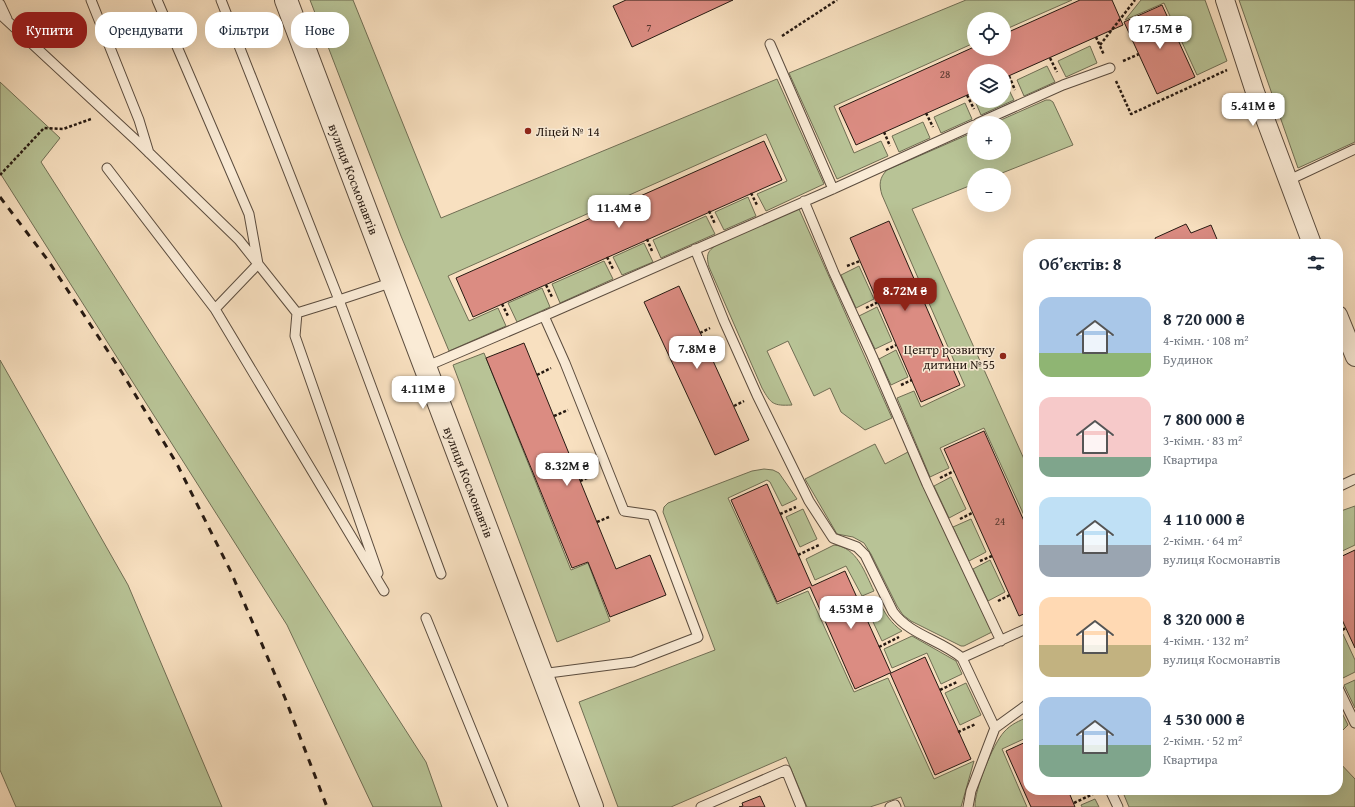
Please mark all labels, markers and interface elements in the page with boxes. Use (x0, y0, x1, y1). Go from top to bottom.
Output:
chip: Купити (12, 12, 87, 48)
chip: Орендувати (95, 12, 197, 48)
chip: Фільтри (205, 12, 283, 48)
chip: Нове (291, 12, 349, 48)
map controls (967, 12, 1011, 212)
button: locate (967, 12, 1011, 56)
pin: 17.5M ₴ (1123, 16, 1197, 50)
house number: 7 (646, 19, 652, 35)
text: 17.5M ₴ (1138, 19, 1182, 38)
button: layers (967, 64, 1011, 108)
house number: 28 (940, 66, 950, 82)
pin: 5.41M ₴ (1216, 93, 1290, 127)
text: 5.41M ₴ (1231, 96, 1275, 115)
button: + (967, 116, 1011, 160)
street label: вулиця Космонавтів (324, 121, 383, 237)
place label: Ліцей № 14 (536, 122, 600, 141)
marker: Ліцей № 14 (523, 126, 533, 136)
button: − (967, 168, 1011, 212)
pin: 11.4M ₴ (582, 195, 656, 229)
text: 11.4M ₴ (597, 198, 641, 217)
text: Об’єктів: 8 (1039, 251, 1122, 276)
icon: filters (1305, 252, 1327, 274)
pin: 8.72M ₴ (868, 278, 942, 312)
text: 8.72M ₴ (883, 281, 927, 300)
text: 8 720 000 ₴ (1163, 306, 1245, 331)
icon: home (1071, 313, 1119, 361)
text: 4-кімн. · 108 m² (1163, 331, 1249, 350)
pin: 7.8M ₴ (664, 336, 730, 370)
text: 7.8M ₴ (678, 339, 716, 358)
place label: Центр розвитку дитини №55 (904, 340, 995, 374)
text: Будинок (1163, 350, 1213, 369)
marker: Центр розвитку дитини №55 (998, 351, 1008, 361)
pin: 4.11M ₴ (386, 376, 460, 410)
text: 4.11M ₴ (401, 379, 445, 398)
text: 7 800 000 ₴ (1163, 406, 1245, 431)
icon: home (1071, 413, 1119, 461)
street label: вулиця Космонавтів (439, 424, 498, 540)
text: 3-кімн. · 83 m² (1163, 431, 1242, 450)
text: Квартира (1163, 450, 1218, 469)
pin: 8.32M ₴ (530, 453, 604, 487)
text: 8.32M ₴ (545, 456, 589, 475)
text: 4 110 000 ₴ (1163, 506, 1245, 531)
house number: 24 (995, 513, 1005, 529)
icon: home (1071, 513, 1119, 561)
text: 2-кімн. · 64 m² (1163, 531, 1242, 550)
text: вулиця Космонавтів (1163, 550, 1280, 569)
pin: 4.53M ₴ (814, 596, 888, 630)
text: 4.53M ₴ (829, 599, 873, 618)
text: 8 320 000 ₴ (1163, 606, 1245, 631)
icon: home (1071, 613, 1119, 661)
text: 4-кімн. · 132 m² (1163, 631, 1249, 650)
text: вулиця Космонавтів (1163, 650, 1280, 669)
text: 4 530 000 ₴ (1163, 706, 1245, 731)
icon: home (1071, 713, 1119, 761)
text: 2-кімн. · 52 m² (1163, 731, 1242, 750)
text: Квартира (1163, 750, 1218, 769)

